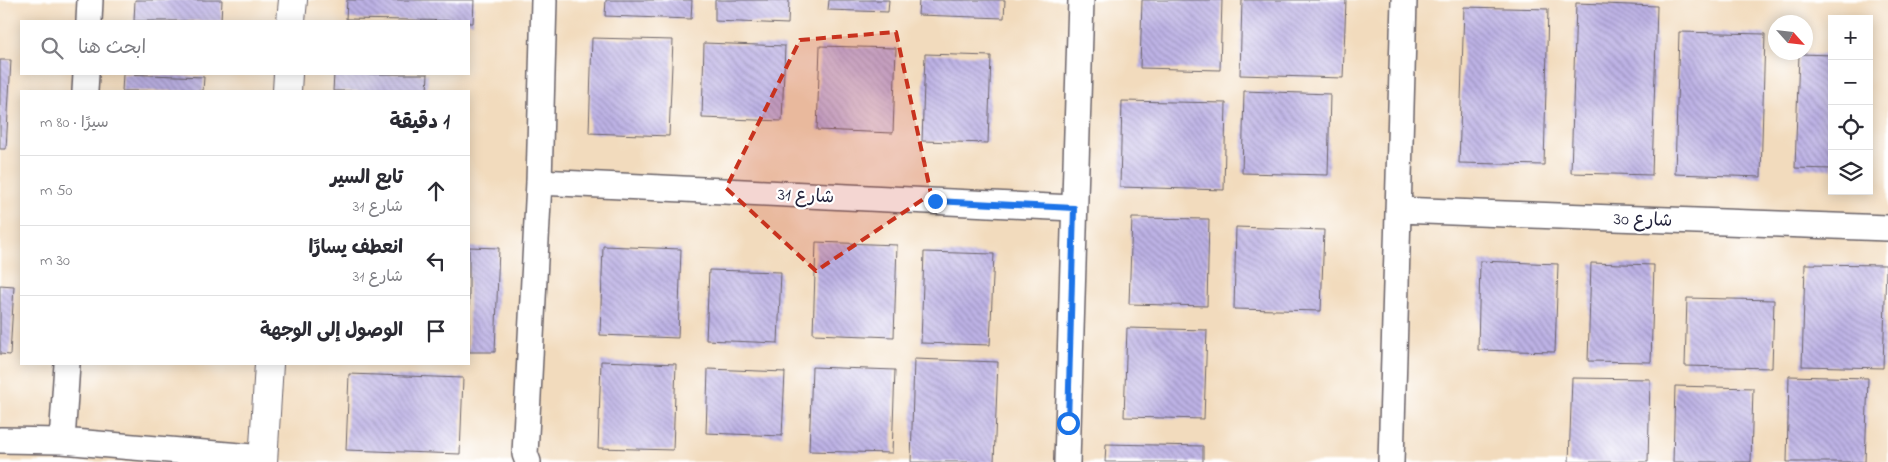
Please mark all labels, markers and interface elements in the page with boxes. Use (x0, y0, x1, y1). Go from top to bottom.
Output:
north arrow (1768, 15, 1813, 60)
map controls (1828, 15, 1873, 195)
button: + (1828, 15, 1873, 60)
search box (20, 20, 470, 75)
icon: search (38, 34, 66, 62)
text: ابحث هنا (78, 35, 146, 62)
button: − (1828, 60, 1873, 105)
button: locate (1828, 105, 1873, 150)
text: 1 دقيقة (390, 108, 450, 138)
text: سيرًا · 80 m (40, 111, 109, 135)
button: layers (1828, 150, 1873, 195)
text: تابع السير (331, 165, 403, 192)
icon: ahead (422, 177, 450, 205)
text: 50 m (40, 179, 73, 203)
street label: شارع 31 (777, 183, 835, 211)
route end (924, 190, 947, 213)
text: شارع 31 (353, 195, 403, 219)
street label: شارع 30 (1613, 207, 1673, 235)
text: انعطف يسارًا (308, 235, 403, 262)
icon: left (422, 247, 450, 275)
text: 30 m (40, 249, 70, 273)
text: شارع 31 (353, 265, 403, 289)
icon: arrive (422, 317, 450, 345)
text: الوصول إلى الوجهة (260, 318, 403, 345)
route start (1057, 412, 1080, 435)

